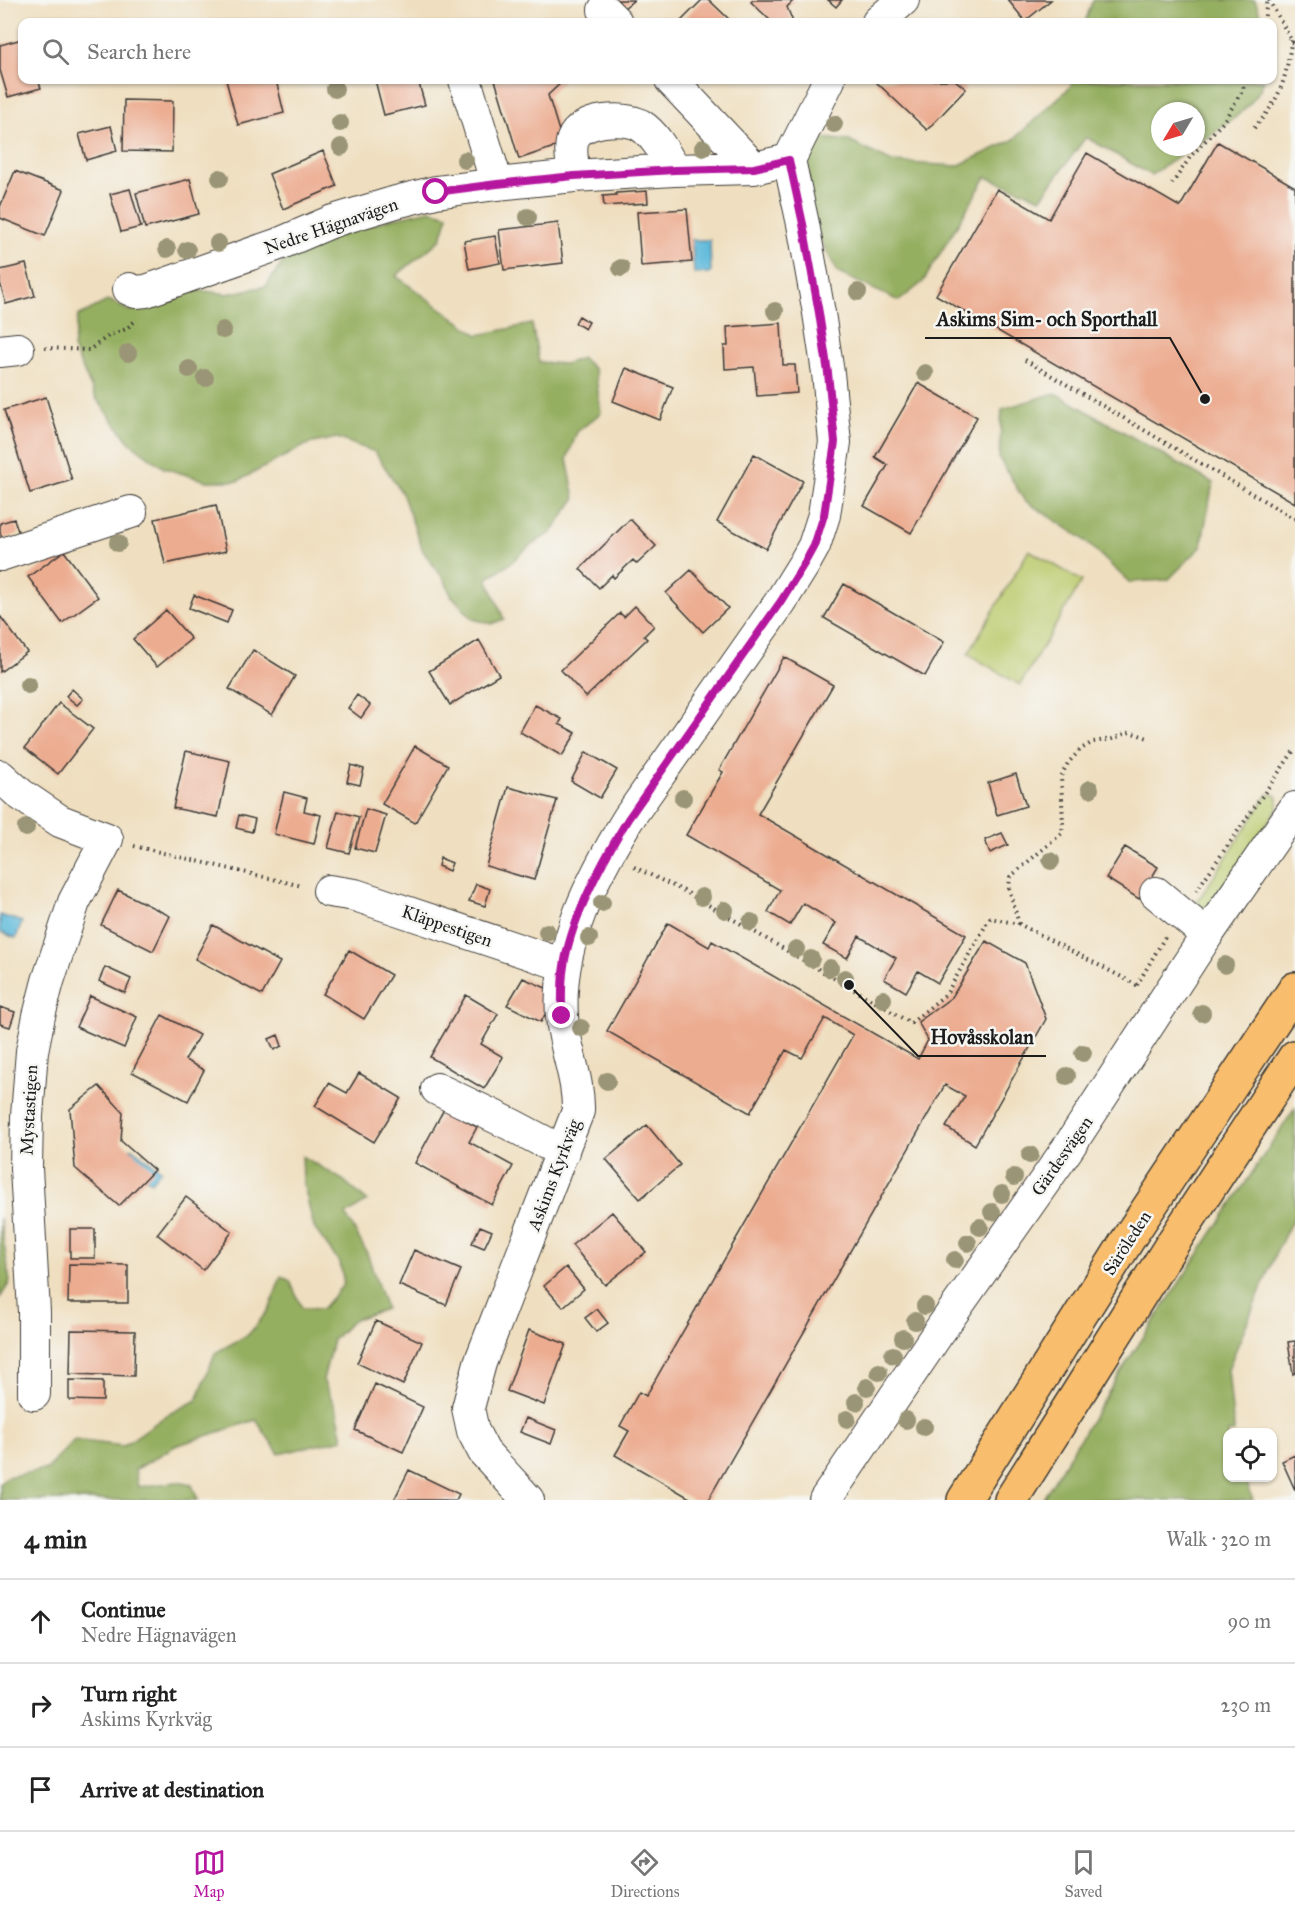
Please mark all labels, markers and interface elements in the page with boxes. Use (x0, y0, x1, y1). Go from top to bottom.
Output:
search box (18, 18, 1277, 84)
icon: search (39, 35, 72, 68)
text: Search here (87, 38, 191, 65)
north arrow (1151, 102, 1205, 156)
route start (422, 178, 448, 204)
street label: Nedre Hägnavägen (261, 193, 401, 260)
callout: Askims Sim- och Sporthall (925, 300, 1170, 338)
text: Askims Sim- och Sporthall (935, 307, 1158, 332)
street label: Kläppestigen (399, 900, 495, 953)
route end (548, 1002, 574, 1028)
callout: Hovåsskolan (918, 1018, 1046, 1056)
text: Hovåsskolan (930, 1025, 1034, 1049)
street label: Mystastigen (16, 1064, 43, 1156)
street label: Gärdesvägen (1026, 1112, 1098, 1201)
street label: Askims Kyrkväg (522, 1116, 587, 1235)
street label: Säröleden (1098, 1206, 1156, 1279)
map controls (1223, 1428, 1277, 1482)
button: locate (1223, 1428, 1277, 1482)
text: 4 min (24, 1523, 87, 1555)
text: Walk · 320 m (1166, 1527, 1271, 1551)
text: Continue (81, 1596, 166, 1623)
icon: ahead (24, 1605, 57, 1638)
text: 90 m (1228, 1609, 1271, 1633)
text: Nedre Hägnavägen (81, 1623, 237, 1647)
text: Turn right (81, 1680, 177, 1707)
icon: right (24, 1689, 57, 1722)
text: 230 m (1220, 1693, 1271, 1717)
text: Askims Kyrkväg (81, 1707, 212, 1731)
icon: arrive (24, 1773, 57, 1806)
text: Arrive at destination (81, 1776, 264, 1803)
tab: Map (193, 1846, 226, 1901)
tab: Directions (611, 1846, 679, 1901)
tab: Saved (1064, 1846, 1102, 1901)

